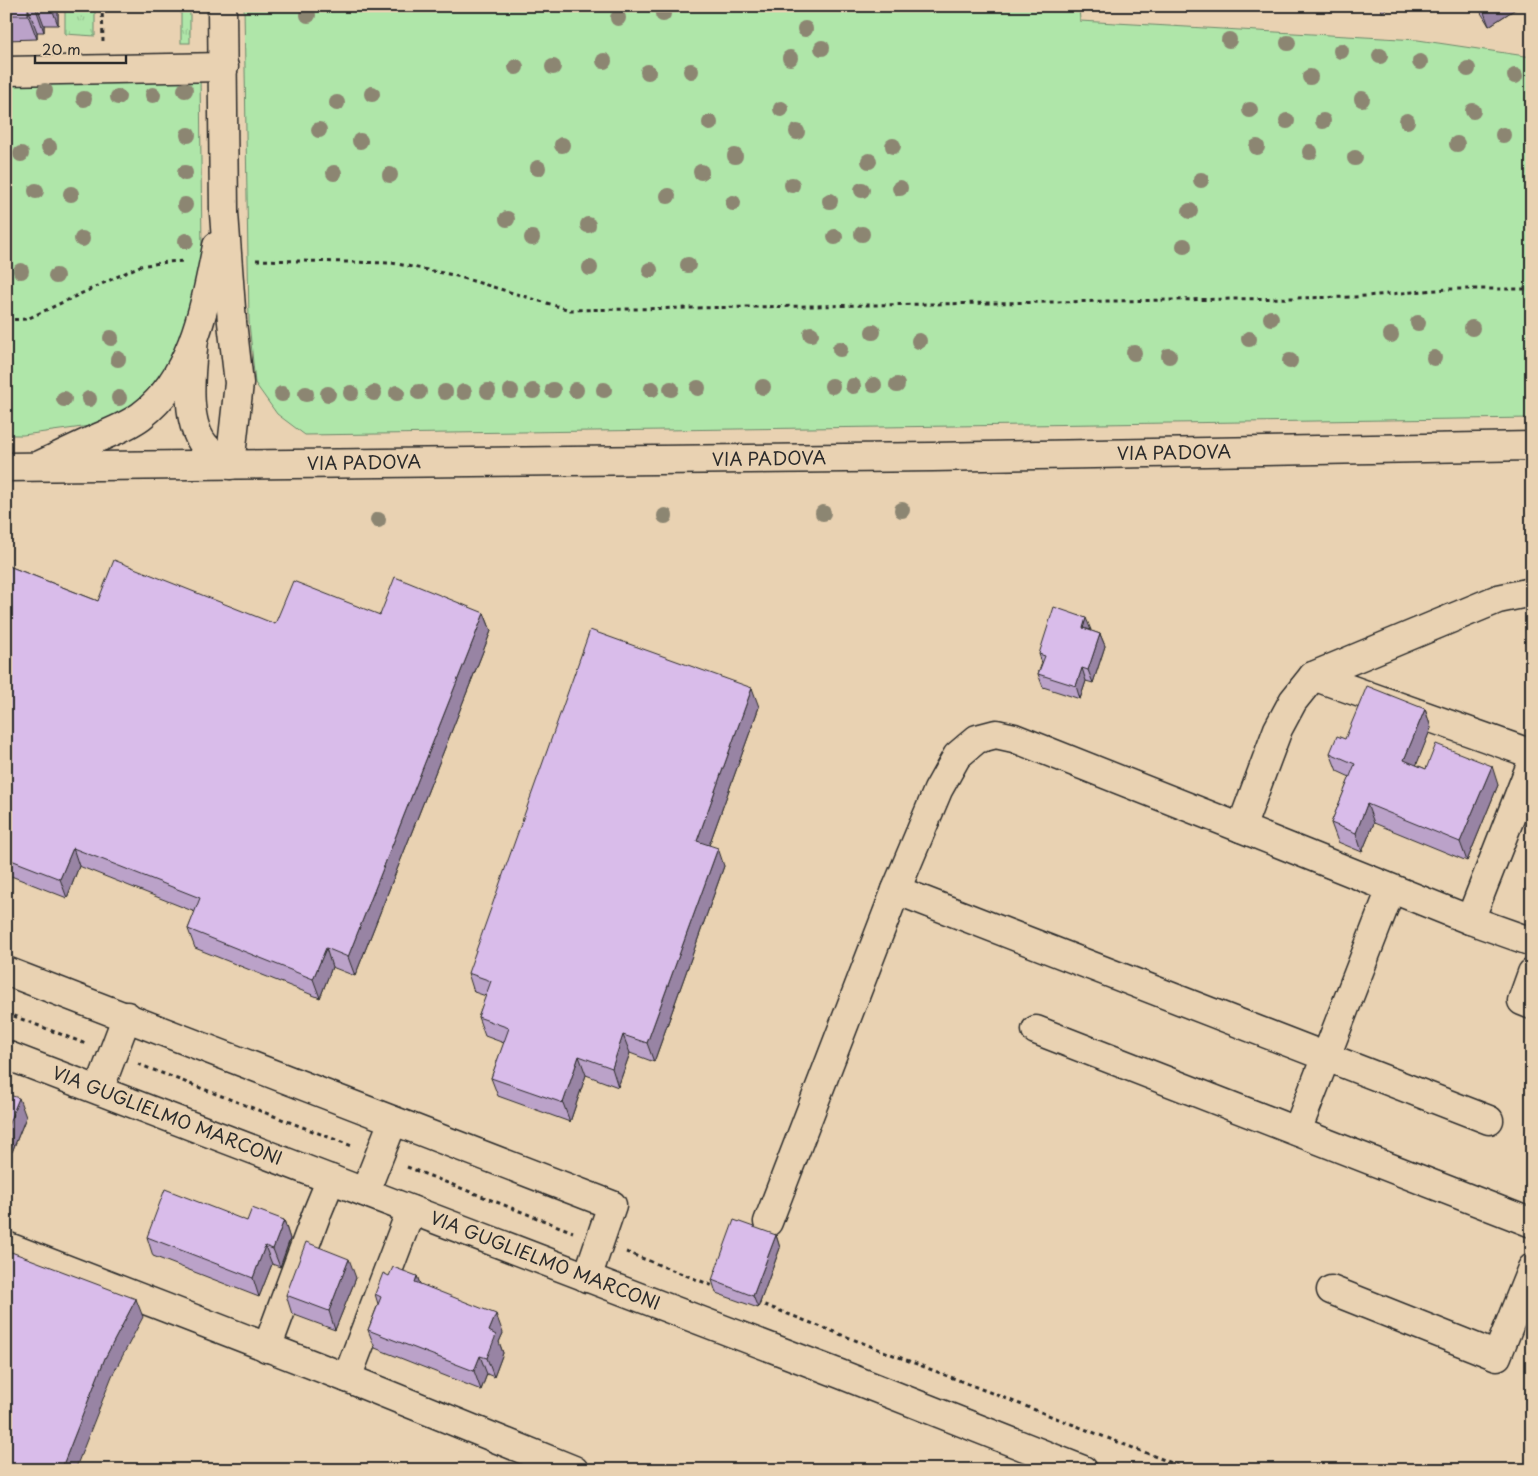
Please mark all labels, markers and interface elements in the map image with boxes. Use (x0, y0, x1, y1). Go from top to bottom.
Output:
scale bar (35, 32, 126, 64)
text: 20 m (42, 37, 81, 60)
street label: VIA PADOVA (1117, 437, 1231, 466)
street label: VIA PADOVA (712, 443, 826, 472)
street label: VIA PADOVA (307, 447, 421, 476)
street label: VIA GUGLIELMO MARCONI (49, 1058, 287, 1171)
street label: VIA GUGLIELMO MARCONI (427, 1203, 665, 1316)

